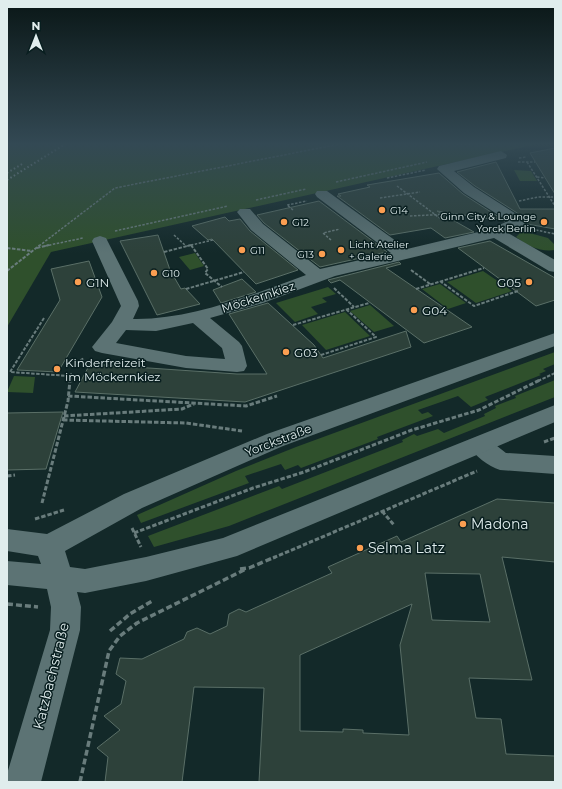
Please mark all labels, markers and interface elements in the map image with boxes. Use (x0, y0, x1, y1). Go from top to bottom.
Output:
north arrow (16, 16, 56, 56)
text: N (32, 19, 40, 33)
place label: G14 (390, 204, 408, 217)
marker: G14 (377, 205, 387, 215)
place label: Ginn City & Lounge Yorck Berlin (440, 210, 536, 235)
place label: G12 (292, 216, 309, 229)
marker: G12 (279, 217, 289, 227)
marker: Ginn City & Lounge Yorck Berlin (539, 217, 549, 227)
place label: Licht Atelier + Galerie (349, 238, 409, 263)
place label: G11 (250, 244, 265, 257)
marker: G11 (237, 245, 247, 255)
marker: Licht Atelier + Galerie (336, 245, 346, 255)
place label: G13 (297, 248, 314, 261)
marker: G13 (317, 249, 327, 259)
place label: G10 (162, 267, 180, 280)
marker: G10 (149, 268, 159, 278)
place label: G1N (86, 275, 109, 290)
place label: G05 (497, 275, 521, 290)
marker: G1N (73, 277, 83, 287)
marker: G05 (524, 277, 534, 287)
street label: Möckernkiez (219, 278, 297, 316)
place label: G04 (422, 303, 447, 318)
marker: G04 (409, 305, 419, 315)
place label: G03 (294, 345, 318, 360)
marker: G03 (281, 347, 291, 357)
place label: Kinderfreizeit im Möckernkiez (65, 355, 160, 384)
marker: Kinderfreizeit im Möckernkiez (52, 364, 62, 374)
street label: Yorckstraße (243, 420, 313, 460)
place label: Madona (471, 515, 529, 533)
marker: Madona (458, 519, 468, 529)
place label: Selma Latz (368, 539, 445, 557)
marker: Selma Latz (355, 543, 365, 553)
street label: Katzbachstraße (29, 621, 73, 731)

